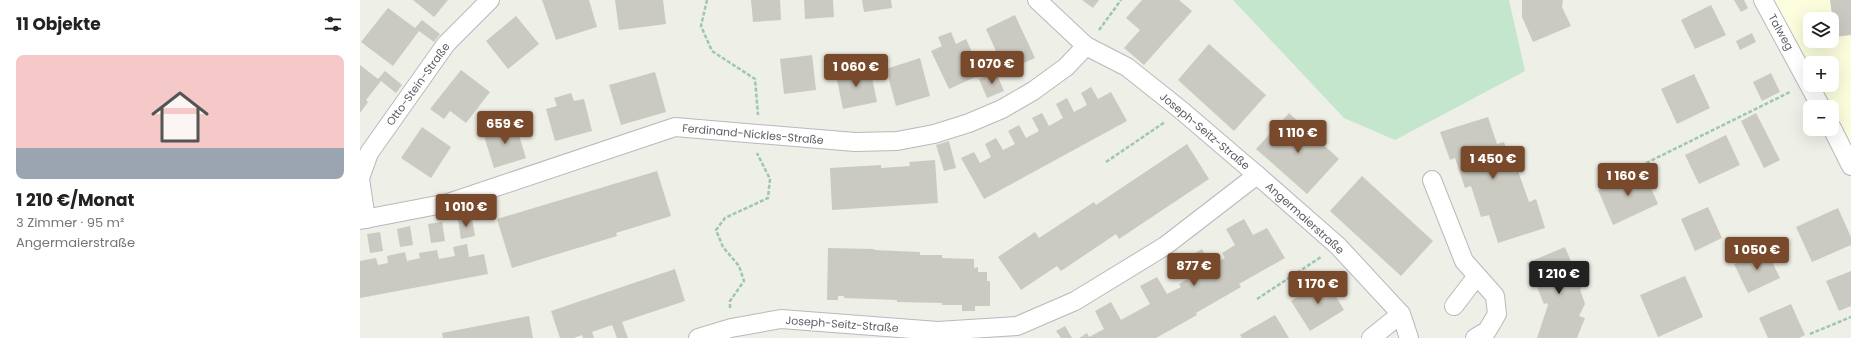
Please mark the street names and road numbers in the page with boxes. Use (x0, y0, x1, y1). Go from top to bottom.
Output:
street label: Talweg (1764, 11, 1798, 53)
street label: Otto-Stein-Straße (382, 39, 454, 129)
street label: Joseph-Seitz-Straße (1156, 88, 1254, 174)
street label: Ferdinand-Nickles-Straße (682, 120, 825, 148)
street label: Angermaierstraße (1262, 178, 1348, 258)
street label: Joseph-Seitz-Straße (785, 312, 899, 336)

